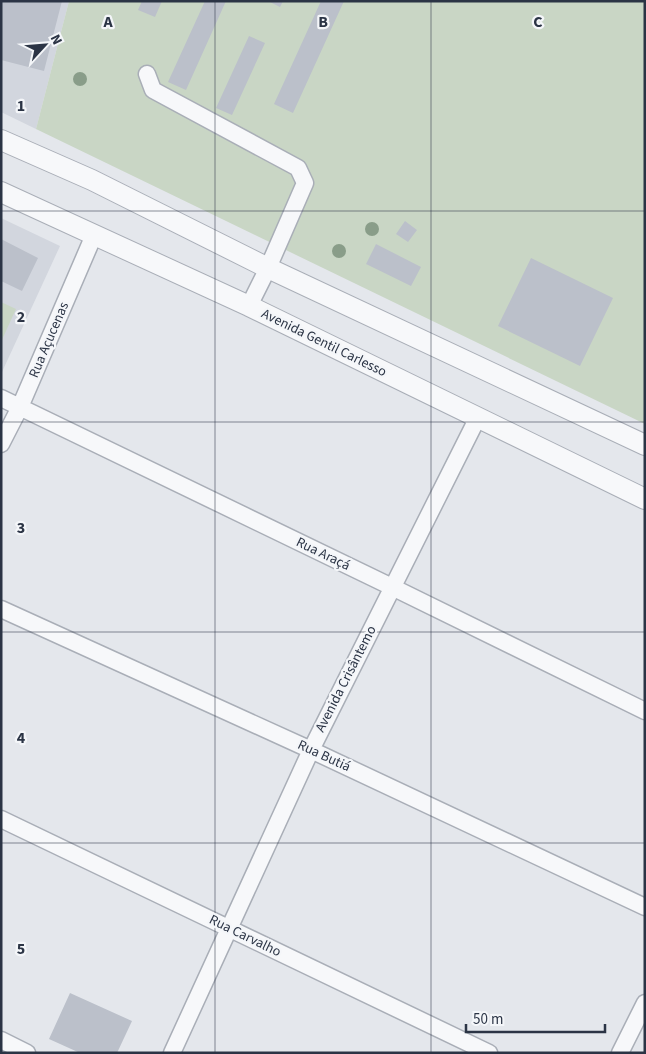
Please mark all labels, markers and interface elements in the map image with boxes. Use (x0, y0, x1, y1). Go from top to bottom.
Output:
text: A (102, 11, 113, 33)
text: B (318, 11, 328, 33)
text: C (533, 11, 543, 33)
north arrow (20, 20, 70, 70)
text: N (45, 31, 67, 48)
text: 1 (17, 95, 25, 117)
street label: Rua Açucenas (24, 299, 74, 381)
street label: Avenida Gentil Carlesso (258, 304, 390, 382)
text: 2 (17, 306, 25, 328)
text: 3 (17, 517, 25, 539)
street label: Rua Araçá (293, 532, 353, 576)
street label: Avenida Crisântemo (310, 622, 382, 736)
text: 4 (17, 727, 26, 749)
street label: Rua Butiá (294, 735, 354, 777)
street label: Rua Carvalho (206, 910, 284, 962)
text: 5 (17, 938, 25, 960)
scale bar (466, 1002, 605, 1034)
text: 50 m (473, 1009, 503, 1030)

